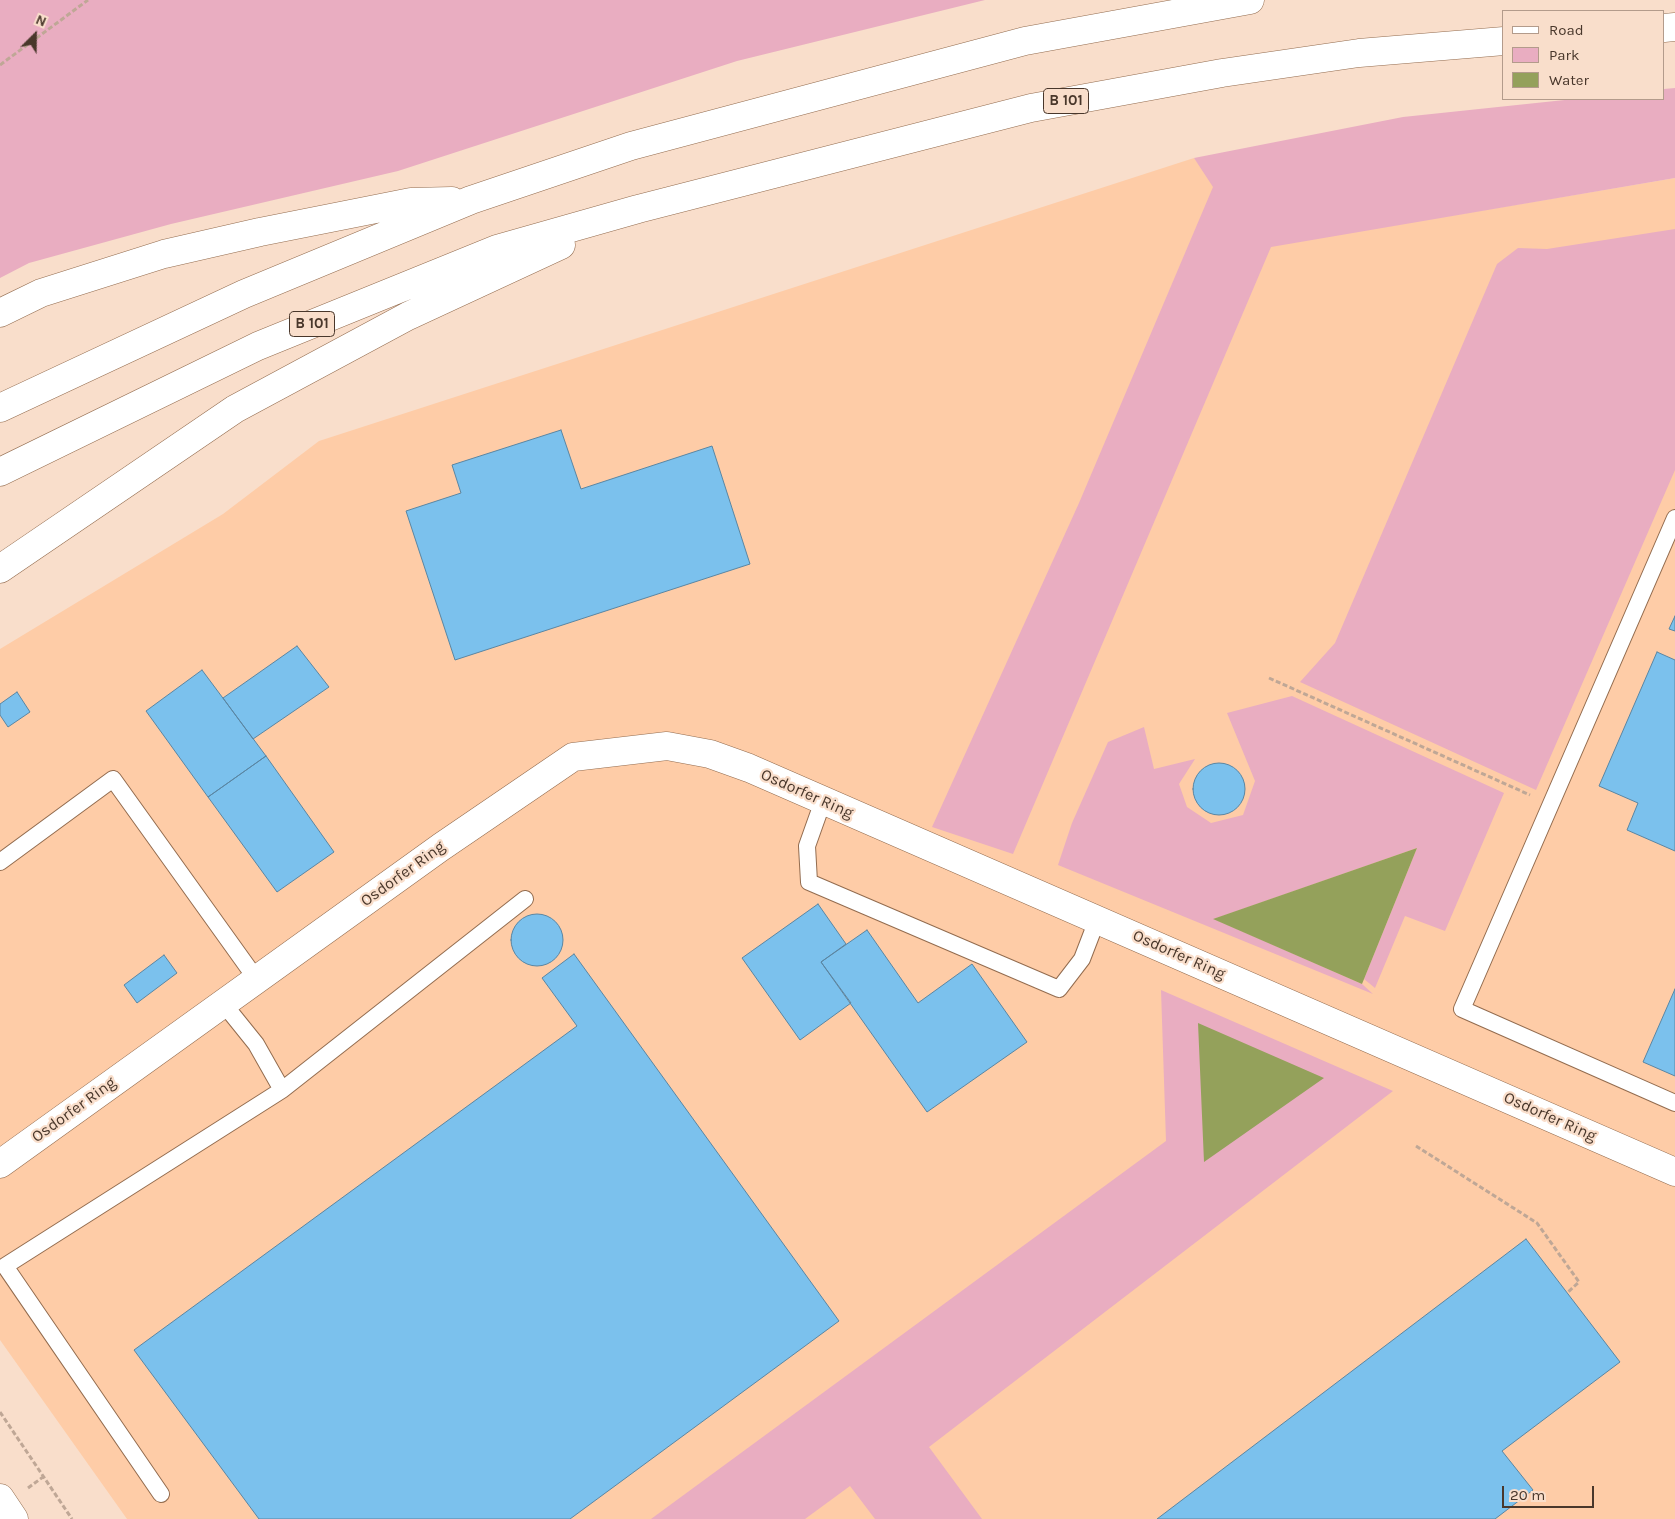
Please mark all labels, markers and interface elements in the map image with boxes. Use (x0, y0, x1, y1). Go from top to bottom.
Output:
north arrow (10, 10, 60, 60)
legend (1502, 10, 1665, 100)
text: N (33, 11, 49, 31)
text: Road (1549, 21, 1584, 39)
text: Park (1549, 46, 1579, 64)
text: Water (1549, 71, 1589, 89)
road number: B 101 (1044, 88, 1088, 114)
road number: B 101 (290, 312, 334, 336)
street label: Osdorfer Ring (758, 765, 856, 823)
street label: Osdorfer Ring (357, 837, 449, 911)
street label: Osdorfer Ring (1130, 926, 1228, 984)
street label: Osdorfer Ring (28, 1073, 120, 1147)
street label: Osdorfer Ring (1501, 1088, 1599, 1146)
scale bar (1505, 1476, 1598, 1508)
text: 20 m (1510, 1486, 1545, 1504)

